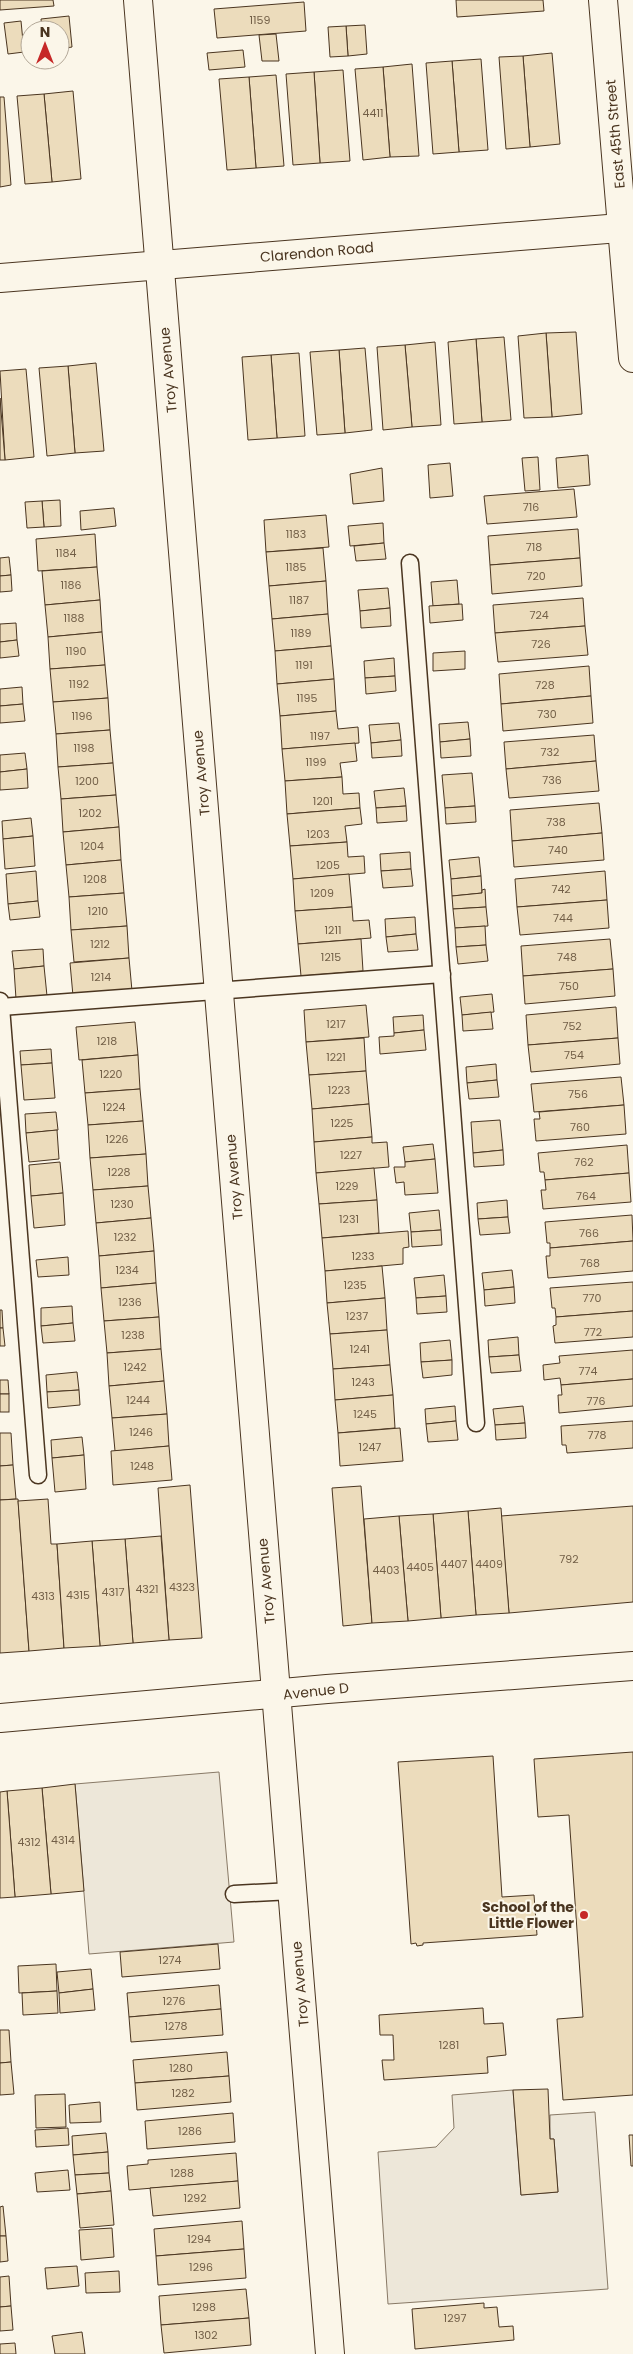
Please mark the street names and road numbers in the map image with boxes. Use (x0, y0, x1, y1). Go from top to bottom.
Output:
street label: East 45th Street (600, 79, 630, 189)
street label: Clarendon Road (259, 237, 375, 267)
street label: Troy Avenue (154, 326, 182, 414)
street label: Troy Avenue (187, 729, 215, 817)
street label: Troy Avenue (220, 1133, 248, 1221)
street label: Troy Avenue (252, 1537, 280, 1625)
street label: Avenue D (282, 1678, 350, 1704)
street label: Troy Avenue (286, 1940, 314, 2028)

